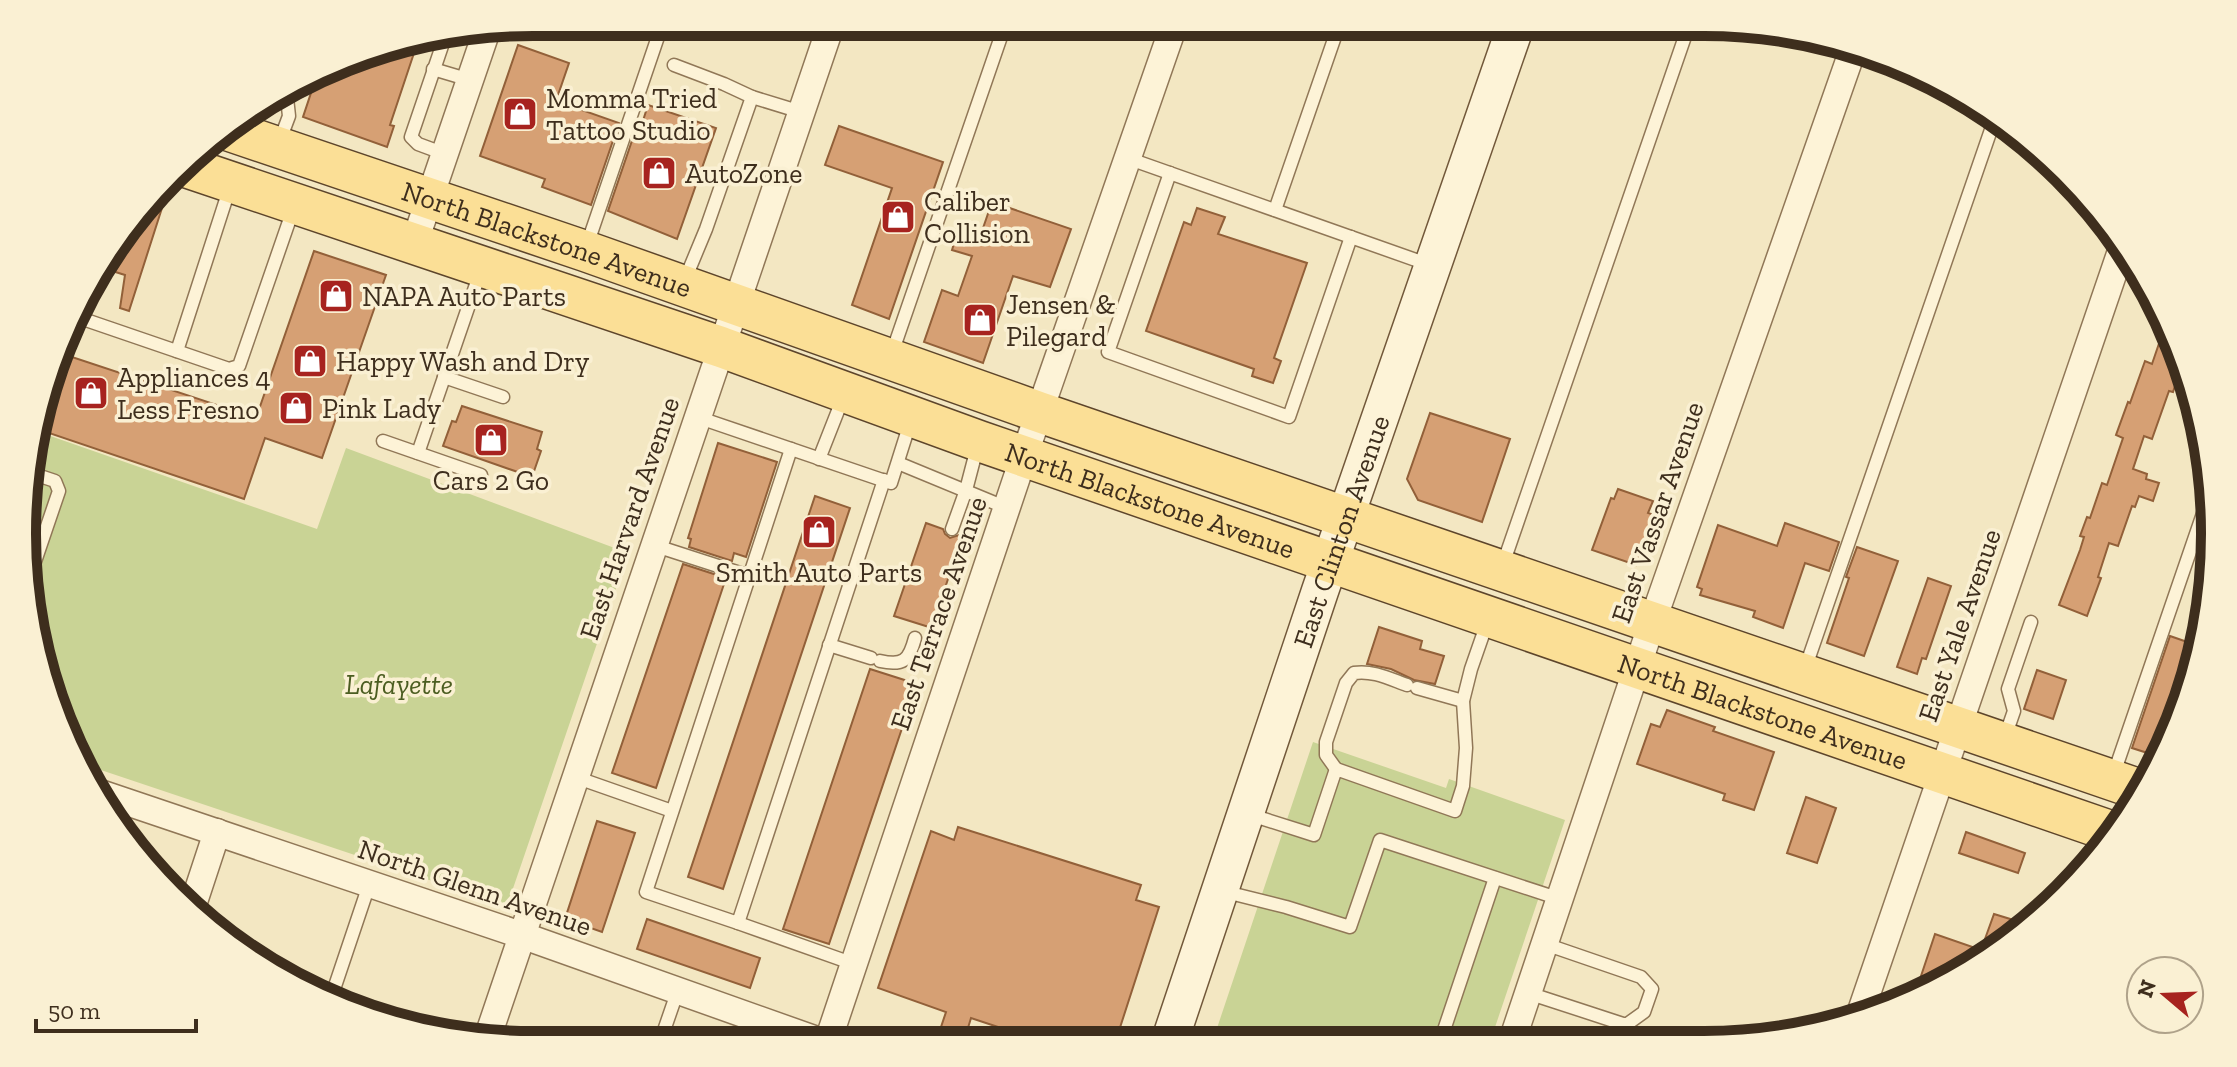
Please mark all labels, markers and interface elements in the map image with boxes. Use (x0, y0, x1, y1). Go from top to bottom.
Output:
place label: Momma Tried Tattoo Studio (546, 82, 717, 147)
shop icon: Momma Tried Tattoo Studio (501, 95, 539, 133)
shop icon: AutoZone (640, 154, 678, 192)
place label: AutoZone (685, 157, 802, 190)
street label: North Blackstone Avenue (397, 174, 696, 304)
place label: Caliber Collision (924, 185, 1030, 250)
shop icon: Caliber Collision (879, 198, 917, 236)
shop icon: NAPA Auto Parts (317, 277, 355, 315)
place label: NAPA Auto Parts (362, 280, 566, 313)
place label: Jensen & Pilegard (1006, 288, 1116, 353)
shop icon: Jensen & Pilegard (961, 301, 999, 339)
shop icon: Happy Wash and Dry (291, 342, 329, 380)
place label: Happy Wash and Dry (336, 345, 590, 378)
place label: Appliances 4 Less Fresno (117, 361, 270, 426)
shop icon: Appliances 4 Less Fresno (72, 374, 110, 412)
shop icon: Pink Lady (277, 389, 315, 427)
place label: Pink Lady (322, 392, 442, 425)
street label: East Harvard Avenue (572, 393, 686, 644)
street label: East Vassar Avenue (1604, 397, 1711, 627)
street label: East Clinton Avenue (1286, 411, 1397, 652)
shop icon: Cars 2 Go (472, 421, 510, 459)
street label: North Blackstone Avenue (1001, 435, 1299, 566)
place label: Cars 2 Go (433, 464, 549, 497)
street label: East Terrace Avenue (883, 492, 994, 734)
shop icon: Smith Auto Parts (800, 513, 838, 551)
street label: East Yale Avenue (1911, 524, 2008, 726)
place label: Smith Auto Parts (716, 556, 922, 589)
street label: North Blackstone Avenue (1613, 646, 1912, 777)
park label: Lafayette (345, 668, 453, 701)
street label: North Glenn Avenue (354, 832, 596, 943)
north arrow (2125, 955, 2205, 1035)
text: N (2131, 976, 2162, 1001)
scale bar (36, 983, 196, 1033)
text: 50 m (48, 996, 101, 1025)

